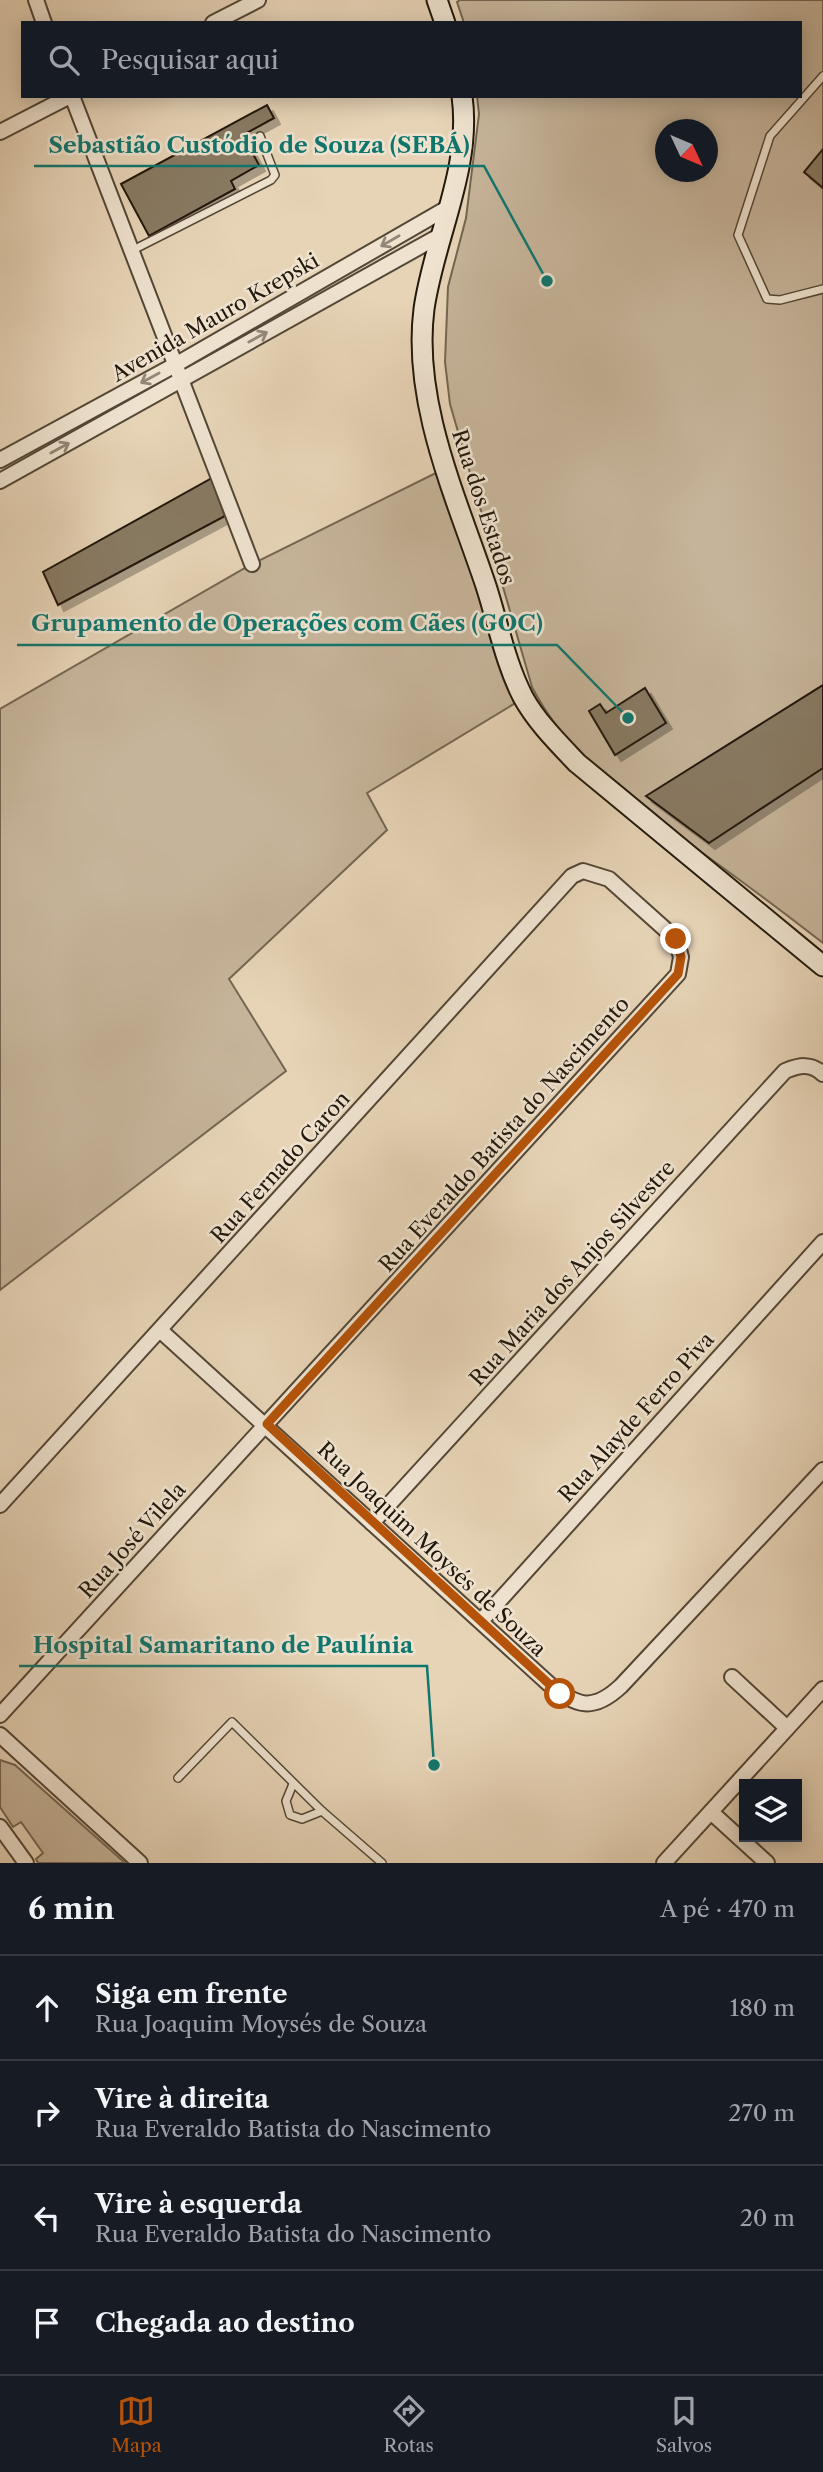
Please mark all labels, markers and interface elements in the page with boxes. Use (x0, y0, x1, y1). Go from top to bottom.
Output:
search box (21, 21, 802, 98)
icon: search (45, 41, 83, 79)
text: Pesquisar aqui (101, 44, 279, 76)
north arrow (655, 119, 718, 182)
callout: Sebastião Custódio de Souza (SEBÁ) (34, 122, 484, 166)
text: Sebastião Custódio de Souza (SEBÁ) (48, 131, 470, 159)
one-way arrow (380, 235, 401, 248)
street label: Avenida Mauro Krepski (106, 247, 323, 387)
one-way arrow (248, 330, 268, 344)
one-way arrow (140, 372, 161, 385)
street label: Rua dos Estados (447, 426, 521, 588)
one-way arrow (49, 441, 69, 455)
callout: Grupamento de Operações com Cães (GOC) (17, 601, 557, 645)
text: Grupamento de Operações com Cães (GOC) (31, 609, 543, 637)
route end (660, 923, 691, 954)
street label: Rua Everaldo Batista do Nascimento (374, 991, 634, 1277)
street label: Rua Fernado Caron (205, 1086, 355, 1248)
street label: Rua Maria dos Anjos Silvestre (464, 1155, 680, 1391)
street label: Rua Alayde Ferro Piva (553, 1326, 719, 1507)
street label: Rua Joaquim Moysés de Souza (313, 1436, 552, 1662)
street label: Rua José Vilela (73, 1476, 191, 1603)
callout: Hospital Samaritano de Paulínia (19, 1622, 427, 1666)
text: Hospital Samaritano de Paulínia (33, 1631, 414, 1659)
route start (544, 1678, 575, 1709)
map controls (739, 1779, 802, 1842)
button: layers (739, 1779, 802, 1842)
text: 6 min (28, 1890, 115, 1927)
text: A pé · 470 m (660, 1895, 795, 1923)
text: Siga em frente (95, 1978, 288, 2010)
icon: ahead (28, 1989, 66, 2027)
text: 180 m (730, 1994, 795, 2022)
text: Rua Joaquim Moysés de Souza (95, 2010, 427, 2038)
text: Vire à direita (95, 2083, 269, 2115)
icon: right (28, 2094, 66, 2132)
text: 270 m (728, 2099, 795, 2127)
text: Rua Everaldo Batista do Nascimento (95, 2115, 491, 2143)
text: Vire à esquerda (95, 2188, 302, 2220)
icon: left (28, 2199, 66, 2237)
text: 20 m (740, 2204, 795, 2232)
text: Rua Everaldo Batista do Nascimento (95, 2220, 491, 2248)
icon: arrive (28, 2304, 66, 2342)
text: Chegada ao destino (95, 2307, 355, 2339)
tab: Mapa (111, 2392, 162, 2457)
tab: Rotas (383, 2392, 434, 2457)
tab: Salvos (656, 2392, 712, 2457)

